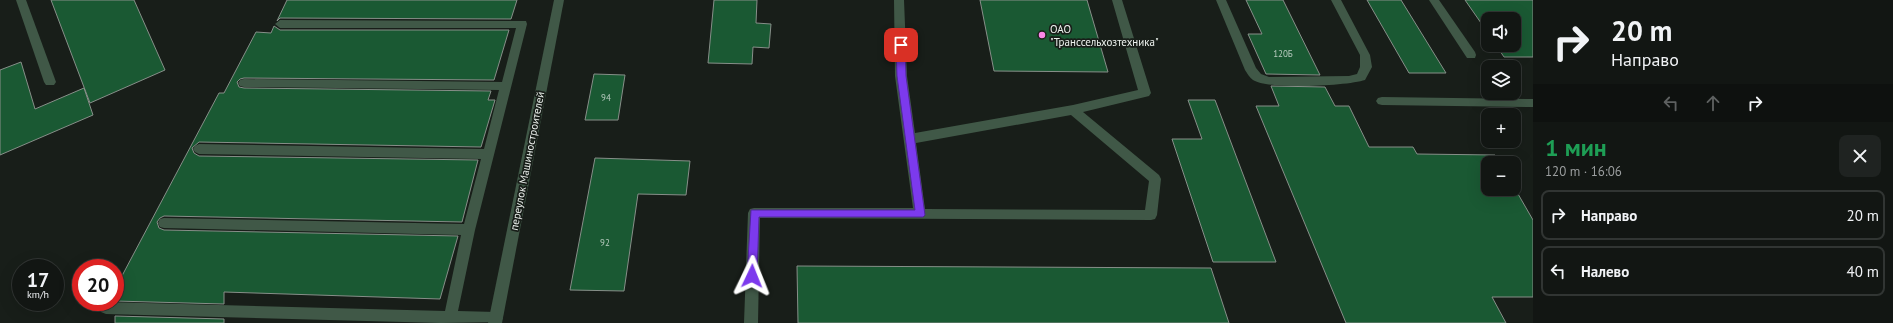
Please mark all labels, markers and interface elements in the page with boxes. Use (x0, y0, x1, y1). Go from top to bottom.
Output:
map controls (1481, 12, 1521, 196)
button: sound (1481, 12, 1521, 52)
text: 20 m (1611, 12, 1672, 49)
icon: right (1545, 16, 1597, 68)
place label: ОАО "Транссельхозтехника" (1050, 22, 1159, 49)
pin (884, 28, 918, 62)
marker: ОАО "Транссельхозтехника" (1037, 30, 1047, 40)
icon: arrive (890, 34, 912, 56)
house number: 120Б (1273, 48, 1293, 59)
text: Направо (1611, 48, 1679, 71)
button: layers (1481, 60, 1521, 100)
street label: переулок Машиностроителей (507, 90, 547, 232)
house number: 94 (601, 92, 611, 103)
icon: left (1660, 92, 1682, 114)
icon: ahead (1702, 92, 1724, 114)
icon: right (1744, 92, 1766, 114)
button: + (1481, 108, 1521, 148)
text: 1 мин (1545, 132, 1607, 163)
button: close (1839, 135, 1881, 177)
button: − (1481, 156, 1521, 196)
text: 120 m · 16:06 (1545, 163, 1622, 180)
icon: right (1547, 204, 1569, 226)
text: Направо (1581, 206, 1637, 225)
text: 20 m (1846, 206, 1879, 225)
house number: 92 (600, 237, 610, 248)
position arrow (731, 255, 773, 297)
speed limit sign: 20 (72, 259, 124, 311)
icon: left (1547, 260, 1569, 282)
text: Налево (1581, 262, 1629, 281)
text: 40 m (1846, 262, 1879, 281)
text: 17 (27, 267, 49, 293)
text: km/h (27, 288, 49, 301)

